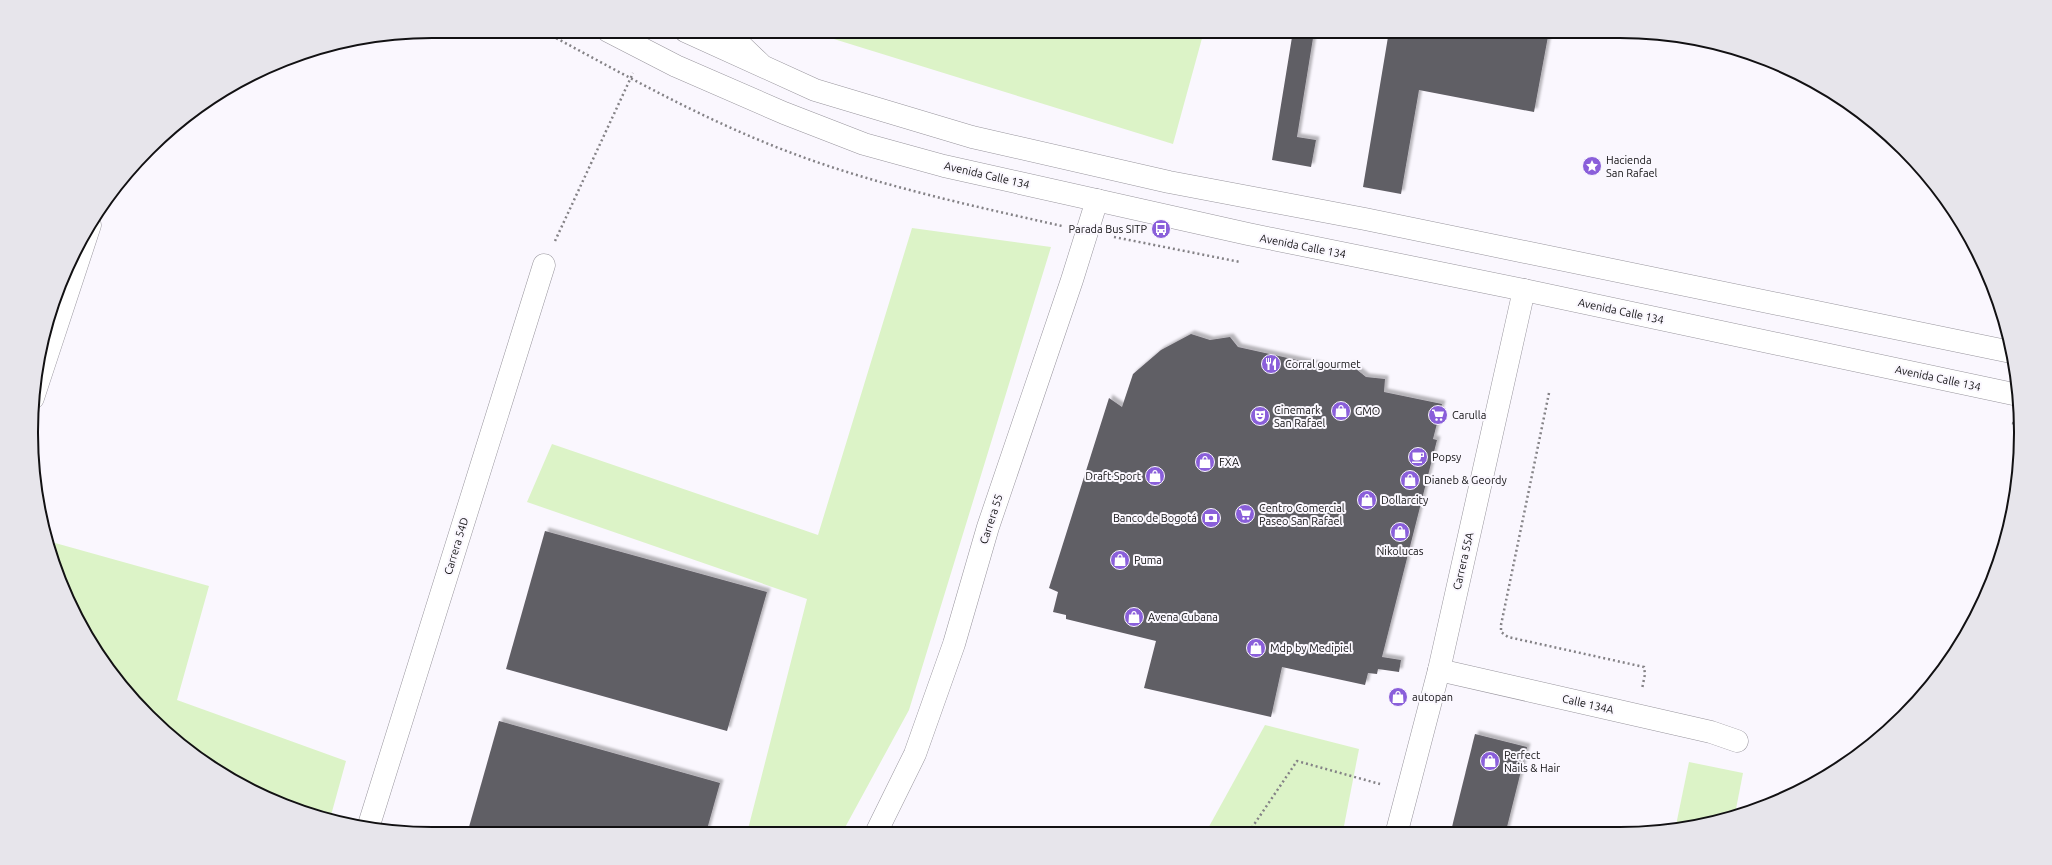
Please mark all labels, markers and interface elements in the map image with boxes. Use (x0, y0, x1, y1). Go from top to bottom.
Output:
place label: Hacienda San Rafael (1606, 154, 1658, 179)
place icon: Hacienda San Rafael (1581, 155, 1603, 177)
street label: Avenida Calle 134 (943, 159, 1031, 191)
bus stop icon: Parada Bus SITP (1150, 218, 1172, 240)
place label: Parada Bus SITP (1069, 223, 1147, 235)
street label: Avenida Calle 134 (1259, 232, 1347, 260)
street label: Avenida Calle 134 (1577, 296, 1665, 326)
restaurant icon: Corral gourmet (1260, 353, 1282, 375)
place label: Corral gourmet (1285, 358, 1361, 370)
street label: Avenida Calle 134 (1894, 363, 1982, 393)
shop icon: GMO (1330, 400, 1352, 422)
place label: Cinemark San Rafael (1274, 404, 1326, 429)
supermarket icon: Carulla (1427, 404, 1449, 426)
theatre icon: Cinemark San Rafael (1249, 405, 1271, 427)
place label: GMO (1355, 405, 1380, 417)
place label: Carulla (1452, 409, 1486, 421)
cafe icon: Popsy (1407, 446, 1429, 468)
shop icon: FXA (1194, 451, 1216, 473)
place label: Popsy (1432, 451, 1462, 463)
place label: FXA (1219, 456, 1240, 468)
shop icon: Draft Sport (1144, 465, 1166, 487)
shop icon: Dianeb & Geordy (1399, 469, 1421, 491)
place label: Draft Sport (1085, 470, 1142, 482)
place label: Dianeb & Geordy (1424, 474, 1508, 486)
shop icon: Dollarcity (1356, 489, 1378, 511)
street label: Carrera 55 (977, 493, 1005, 545)
place label: Dollarcity (1381, 494, 1429, 506)
place label: Centro Comercial Paseo San Rafael (1259, 502, 1345, 527)
supermarket icon: Centro Comercial Paseo San Rafael (1234, 503, 1256, 525)
bank icon: Banco de Bogotá (1200, 507, 1222, 529)
place label: Banco de Bogotá (1113, 512, 1197, 524)
street label: Carrera 54D (442, 516, 470, 576)
shop icon: Nikolucas (1389, 521, 1411, 543)
street label: Carrera 55A (1451, 530, 1476, 591)
place label: Nikolucas (1377, 545, 1424, 557)
shop icon: Puma (1109, 549, 1131, 571)
place label: Puma (1134, 554, 1162, 566)
shop icon: Avena Cubana (1123, 606, 1145, 628)
place label: Avena Cubana (1148, 611, 1218, 623)
shop icon: Mdp by Medipiel (1245, 637, 1267, 659)
place label: Mdp by Medipiel (1270, 642, 1352, 654)
shop icon: autopan (1387, 686, 1409, 708)
place label: autopan (1412, 691, 1453, 703)
street label: Calle 134A (1561, 692, 1616, 716)
place label: Perfect Nails & Hair (1504, 749, 1561, 774)
shop icon: Perfect Nails & Hair (1479, 750, 1501, 772)

